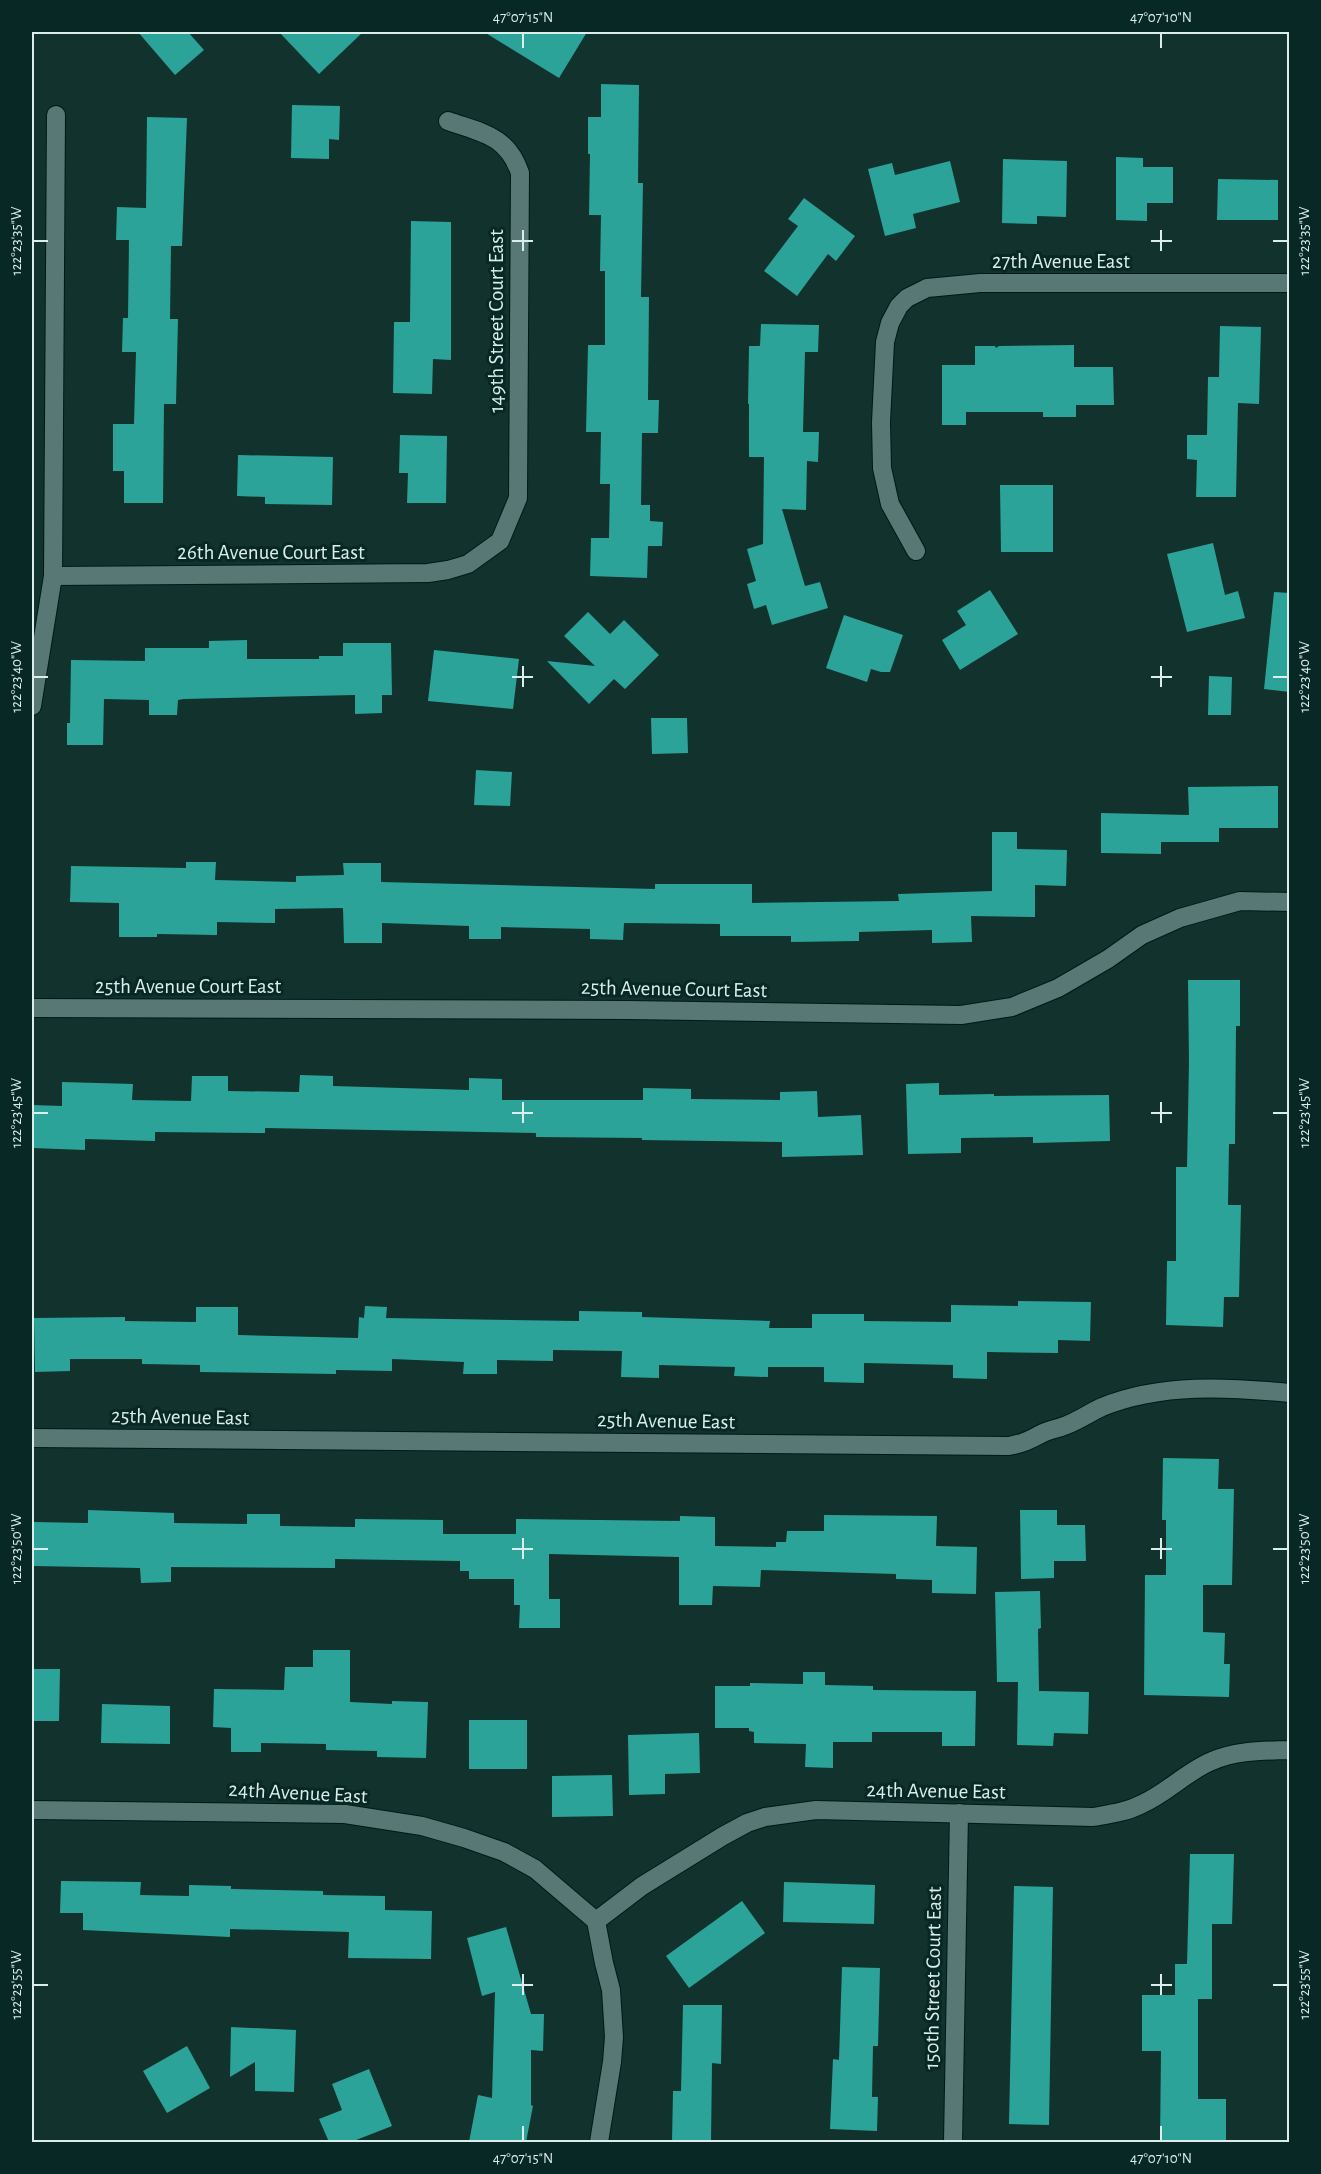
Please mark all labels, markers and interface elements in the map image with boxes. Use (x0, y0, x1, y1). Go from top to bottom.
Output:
text: 47°07'15"N (493, 10, 553, 25)
text: 47°07'10"N (1130, 10, 1192, 25)
text: 122°23'35"W (9, 206, 24, 275)
text: 122°23'35"W (1297, 206, 1312, 275)
street label: 149th Street Court East (486, 229, 507, 413)
street label: 27th Avenue East (992, 251, 1130, 272)
street label: 26th Avenue Court East (177, 542, 365, 563)
text: 122°23'40"W (9, 641, 24, 713)
text: 122°23'40"W (1297, 641, 1312, 713)
street label: 25th Avenue Court East (95, 976, 281, 997)
street label: 25th Avenue Court East (581, 977, 768, 1001)
text: 122°23'45"W (9, 1077, 24, 1148)
text: 122°23'45"W (1297, 1077, 1312, 1148)
street label: 25th Avenue East (111, 1405, 249, 1429)
street label: 25th Avenue East (597, 1409, 735, 1433)
text: 122°23'50"W (9, 1513, 24, 1584)
text: 122°23'50"W (1297, 1513, 1312, 1584)
street label: 24th Avenue East (228, 1779, 368, 1807)
street label: 24th Avenue East (866, 1779, 1006, 1803)
street label: 150th Street Court East (921, 1886, 945, 2070)
text: 122°23'55"W (9, 1950, 24, 2020)
text: 122°23'55"W (1297, 1950, 1312, 2020)
text: 47°07'15"N (493, 2151, 553, 2166)
text: 47°07'10"N (1130, 2151, 1192, 2166)

